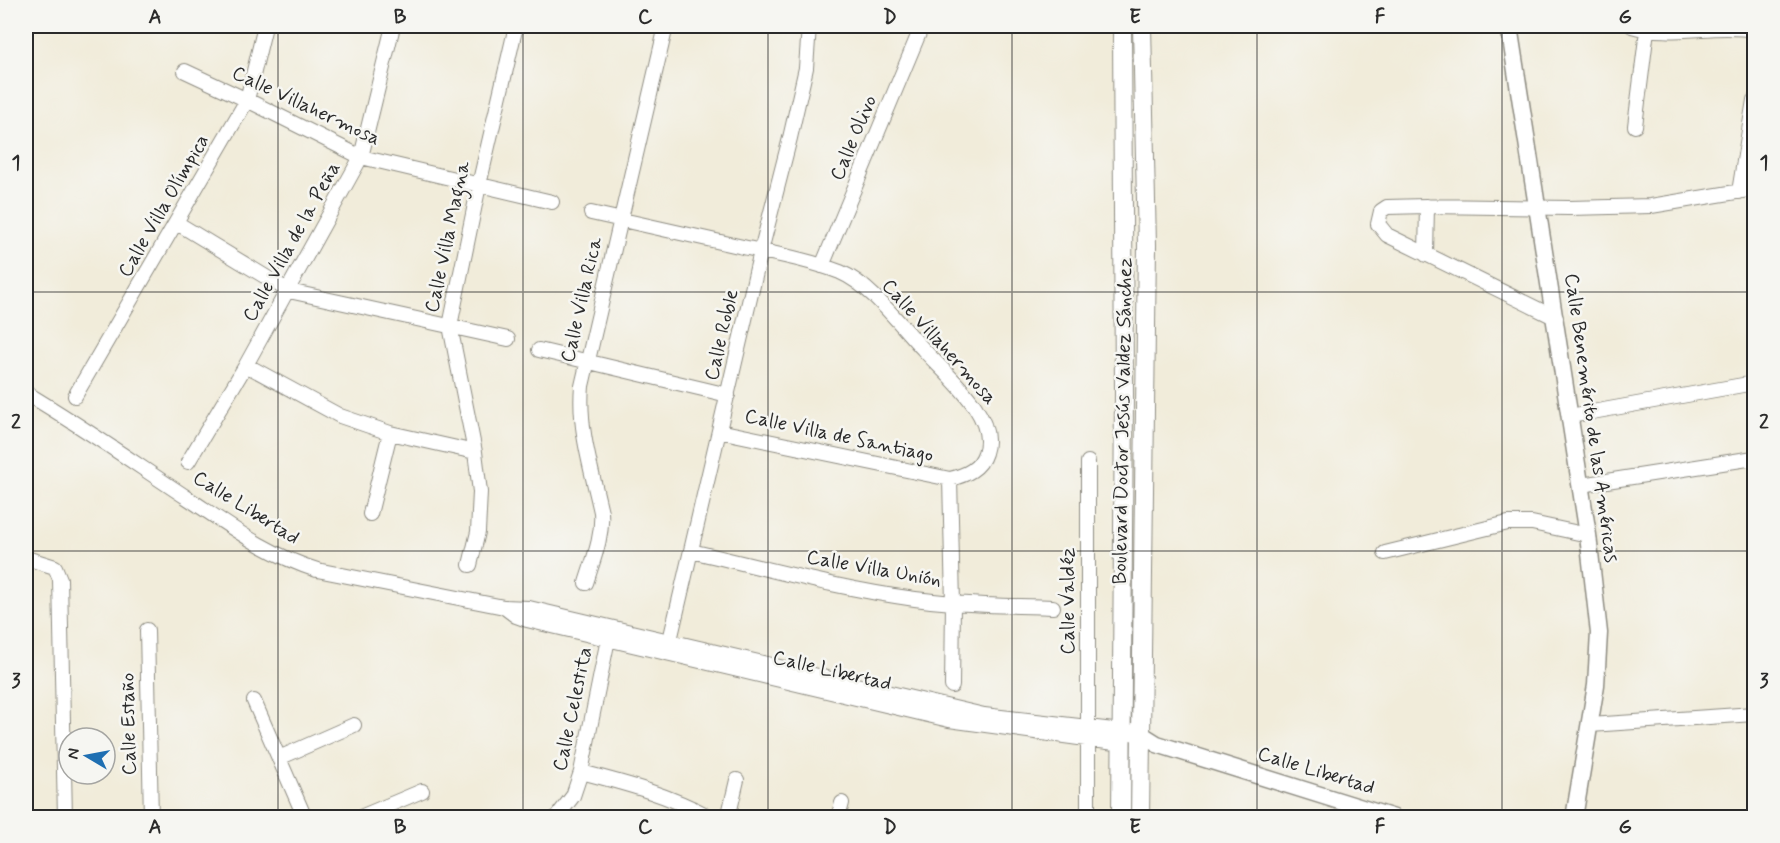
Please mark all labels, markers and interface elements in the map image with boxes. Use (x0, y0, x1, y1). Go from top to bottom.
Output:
text: A (148, 4, 162, 31)
text: B (394, 4, 407, 31)
text: C (638, 4, 653, 31)
text: D (883, 4, 897, 31)
text: E (1129, 4, 1141, 31)
text: F (1375, 4, 1386, 31)
text: G (1618, 4, 1632, 31)
street label: Calle Villahermosa (227, 60, 385, 152)
street label: Calle Olivo (824, 91, 884, 185)
street label: Calle Villa Olímpica (112, 130, 216, 282)
text: 1 (12, 150, 20, 177)
text: 1 (1760, 150, 1768, 177)
street label: Calle Villa de la Peña (237, 157, 347, 327)
street label: Calle Villa Magna (419, 158, 479, 316)
street label: Calle Villa Rica (554, 234, 610, 365)
street label: Boulevard Doctor Jesús Valdez Sánchez (1107, 257, 1139, 585)
street label: Calle Benemérito de las Américas (1557, 272, 1625, 564)
street label: Calle Villahermosa (875, 273, 1003, 411)
street label: Calle Roble (698, 287, 746, 383)
street label: Calle Villa de Santiago (742, 403, 936, 469)
text: 2 (11, 409, 21, 436)
text: 2 (1759, 409, 1769, 436)
street label: Calle Libertad (188, 465, 304, 551)
street label: Calle Villa Unión (804, 544, 944, 594)
street label: Calle Valdéz (1055, 547, 1082, 655)
street label: Calle Celestita (547, 644, 599, 774)
street label: Calle Libertad (770, 644, 894, 698)
text: 3 (11, 668, 21, 695)
text: 3 (1759, 668, 1769, 695)
street label: Calle Estaño (115, 672, 143, 776)
north arrow (57, 726, 117, 786)
street label: Calle Libertad (1254, 740, 1378, 802)
text: N (62, 747, 85, 761)
text: A (148, 814, 162, 841)
text: B (394, 814, 407, 841)
text: C (638, 814, 653, 841)
text: D (883, 814, 897, 841)
text: E (1129, 814, 1141, 841)
text: F (1375, 814, 1386, 841)
text: G (1618, 814, 1632, 841)

